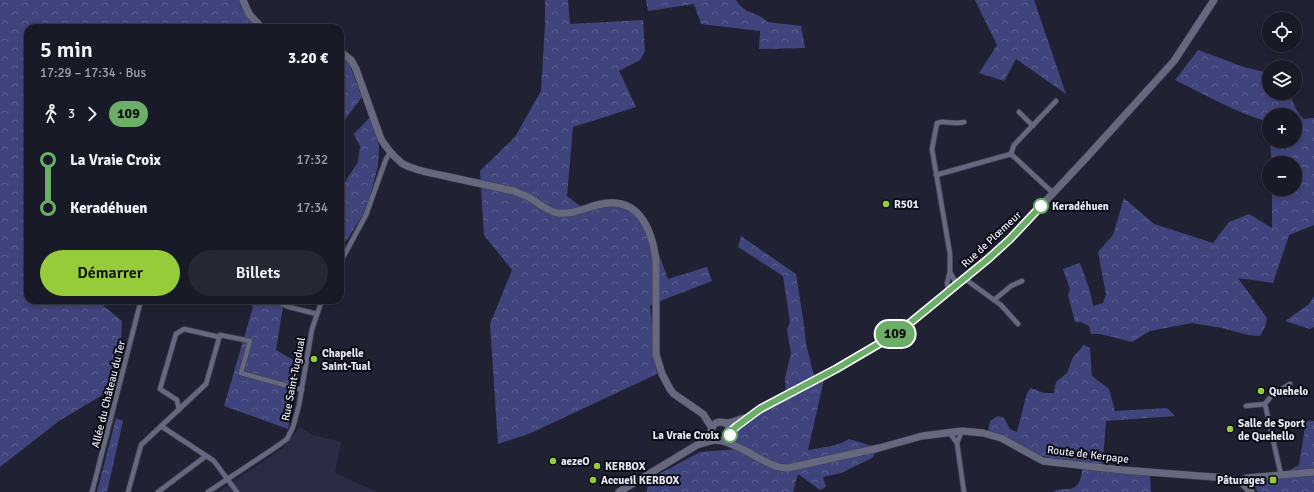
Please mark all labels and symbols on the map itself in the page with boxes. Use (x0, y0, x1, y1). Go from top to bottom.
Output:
place label: R501 (894, 198, 919, 211)
marker: Keradéhuen (1033, 198, 1049, 214)
marker: R501 (881, 199, 891, 209)
place label: Keradéhuen (1052, 200, 1109, 213)
street label: Rue de Plœmeur (959, 208, 1024, 270)
line badge: 109 (872, 321, 918, 347)
street label: Rue Saint-Tugdual (279, 336, 308, 422)
street label: Allée du Château du Ter (89, 339, 128, 449)
place label: Chapelle Saint-Tual (322, 347, 371, 373)
marker: Chapelle Saint-Tual (309, 354, 319, 364)
place label: Quehelo (1269, 385, 1309, 398)
marker: Quehelo (1256, 386, 1266, 396)
place label: Salle de Sport de Quehello (1238, 417, 1305, 443)
marker: Salle de Sport de Quehello (1225, 424, 1235, 434)
marker: La Vraie Croix (722, 427, 738, 443)
place label: La Vraie Croix (652, 429, 720, 442)
street label: Route de Kerpape (1046, 443, 1130, 466)
place label: aezeO (561, 455, 590, 468)
marker: aezeO (548, 456, 558, 466)
place label: KERBOX (605, 460, 646, 473)
marker: KERBOX (592, 461, 602, 471)
place label: Accueil KERBOX (601, 474, 680, 487)
place label: Pâturages (1217, 474, 1265, 487)
marker: Accueil KERBOX (588, 475, 598, 485)
marker: Pâturages (1268, 475, 1278, 485)

